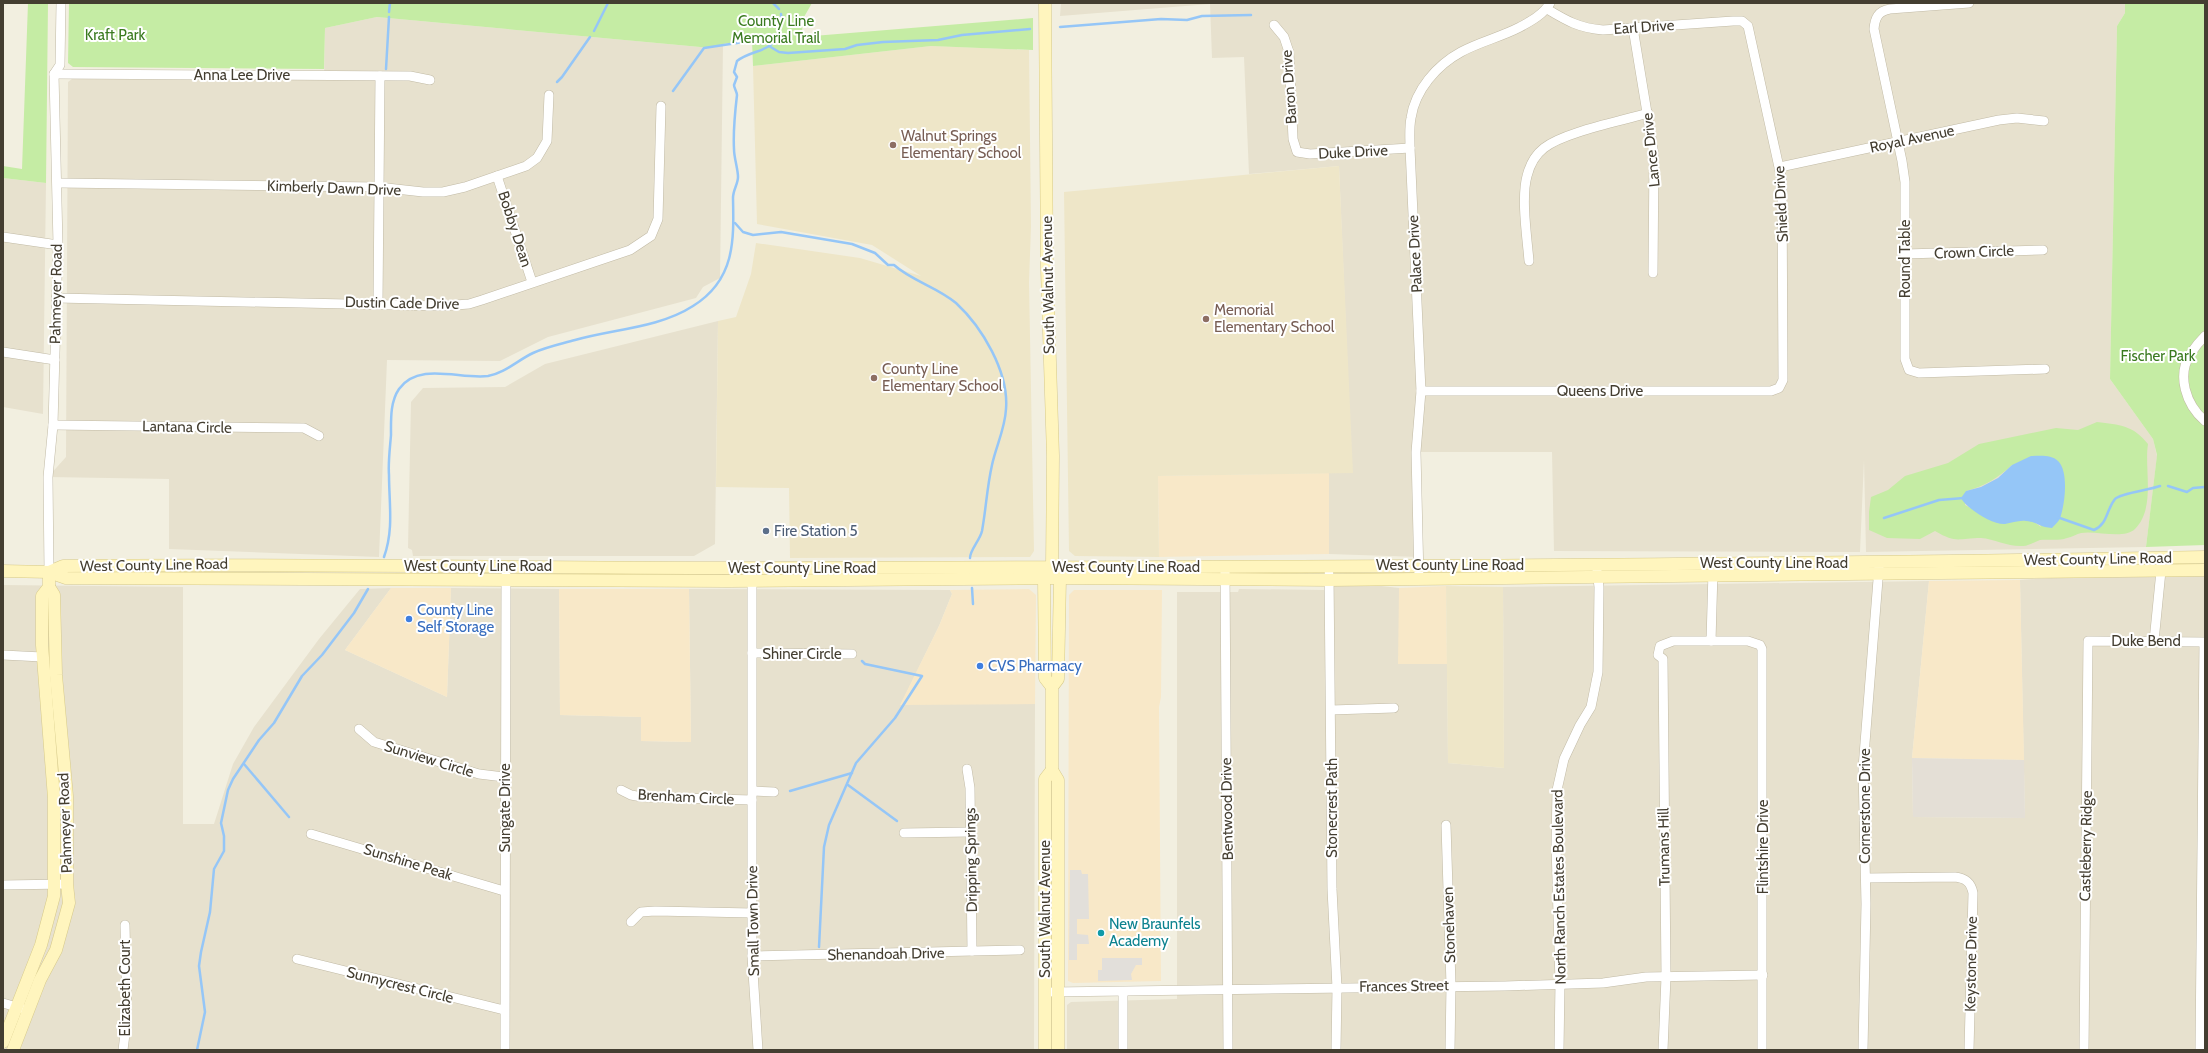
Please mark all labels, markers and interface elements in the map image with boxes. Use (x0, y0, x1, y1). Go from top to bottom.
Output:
park label: County Line Memorial Trail (732, 12, 821, 47)
street label: Earl Drive (1613, 16, 1675, 38)
park label: Kraft Park (85, 26, 146, 44)
street label: Baron Drive (1277, 49, 1301, 125)
street label: Anna Lee Drive (194, 66, 290, 84)
street label: Lance Drive (1638, 112, 1664, 188)
street label: Royal Avenue (1868, 121, 1956, 157)
place label: Walnut Springs Elementary School (901, 127, 1022, 162)
marker: Walnut Springs Elementary School (888, 140, 898, 150)
street label: Duke Drive (1318, 141, 1389, 163)
street label: Shield Drive (1770, 165, 1792, 243)
street label: Kimberly Dawn Drive (267, 177, 402, 199)
street label: Bobby Dean (494, 189, 536, 269)
street label: Palace Drive (1404, 214, 1426, 293)
street label: South Walnut Avenue (1038, 216, 1058, 354)
street label: Round Table (1896, 219, 1914, 298)
street label: Crown Circle (1934, 242, 2015, 262)
street label: Pahmeyer Road (46, 244, 66, 344)
street label: Dustin Cade Drive (345, 293, 460, 313)
place label: Memorial Elementary School (1214, 301, 1335, 336)
marker: Memorial Elementary School (1201, 314, 1211, 324)
park label: Fischer Park (2121, 347, 2196, 365)
place label: County Line Elementary School (882, 360, 1003, 395)
marker: County Line Elementary School (869, 373, 879, 383)
street label: Queens Drive (1557, 382, 1643, 400)
street label: Lantana Circle (142, 417, 232, 437)
place label: Fire Station 5 (774, 522, 858, 540)
marker: Fire Station 5 (761, 526, 771, 536)
street label: West County Line Road (2024, 549, 2172, 569)
street label: West County Line Road (1700, 554, 1848, 572)
street label: West County Line Road (80, 555, 228, 575)
street label: West County Line Road (1376, 556, 1524, 574)
street label: West County Line Road (404, 557, 552, 575)
street label: West County Line Road (1052, 558, 1200, 576)
street label: West County Line Road (728, 559, 876, 577)
place label: County Line Self Storage (417, 601, 494, 636)
marker: County Line Self Storage (404, 614, 414, 624)
street label: Duke Bend (2111, 632, 2181, 650)
street label: Shiner Circle (762, 645, 842, 663)
place label: CVS Pharmacy (988, 657, 1082, 675)
marker: CVS Pharmacy (975, 661, 985, 671)
street label: Sunview Circle (382, 737, 476, 781)
street label: Cornerstone Drive (1856, 748, 1874, 864)
street label: Bentwood Drive (1217, 757, 1237, 860)
street label: Stonecrest Path (1323, 758, 1341, 858)
street label: Sungate Drive (496, 763, 514, 853)
street label: Pahmeyer Road (54, 773, 76, 873)
street label: Brenham Circle (637, 785, 735, 809)
street label: North Ranch Estates Boulevard (1548, 789, 1570, 985)
street label: Castleberry Ridge (2076, 790, 2096, 902)
street label: Flintshire Drive (1754, 799, 1772, 894)
street label: Dripping Springs (961, 807, 981, 913)
street label: Trumans Hill (1654, 807, 1674, 886)
street label: Sunshine Peak (361, 840, 455, 884)
street label: South Walnut Avenue (1036, 840, 1054, 978)
street label: Small Town Drive (743, 865, 763, 977)
street label: Stonehaven (1439, 887, 1459, 963)
place label: New Braunfels Academy (1109, 915, 1200, 950)
street label: Keystone Drive (1961, 916, 1981, 1012)
marker: New Braunfels Academy (1096, 928, 1106, 938)
street label: Elizabeth Court (116, 940, 134, 1036)
street label: Shenandoah Drive (827, 944, 945, 964)
street label: Sunnycrest Circle (345, 963, 456, 1007)
street label: Frances Street (1359, 976, 1449, 996)

